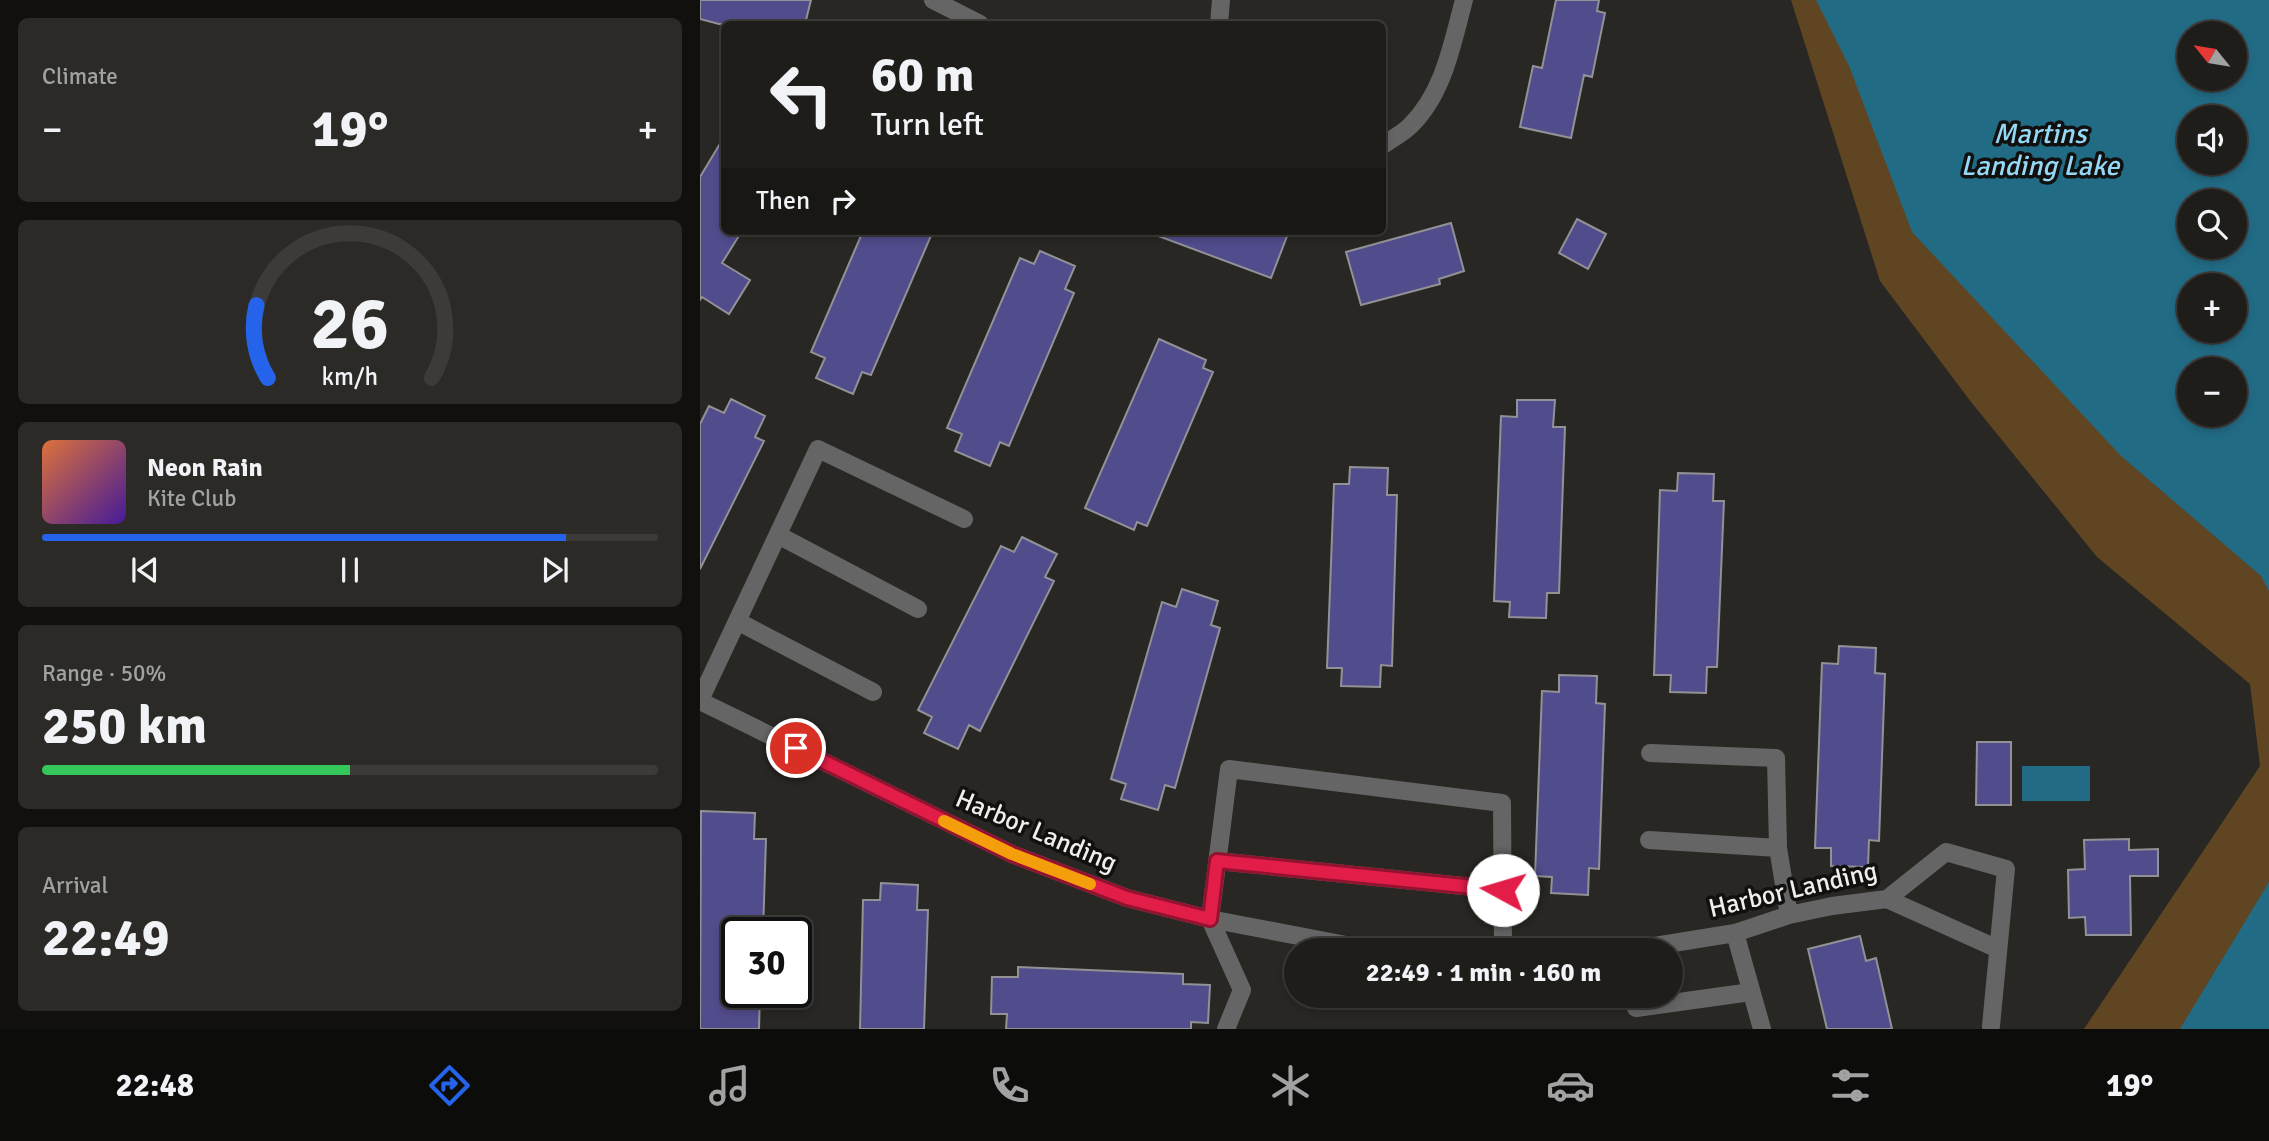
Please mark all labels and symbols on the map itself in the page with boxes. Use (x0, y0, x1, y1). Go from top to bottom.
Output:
north arrow (2177, 21, 2247, 91)
water label: Martins Landing Lake (1961, 117, 2121, 183)
pin (766, 718, 826, 778)
street label: Harbor Landing (951, 783, 1121, 879)
position arrow (1466, 853, 1540, 927)
street label: Harbor Landing (1706, 855, 1880, 925)
speed limit sign: 30 (721, 917, 812, 1008)

